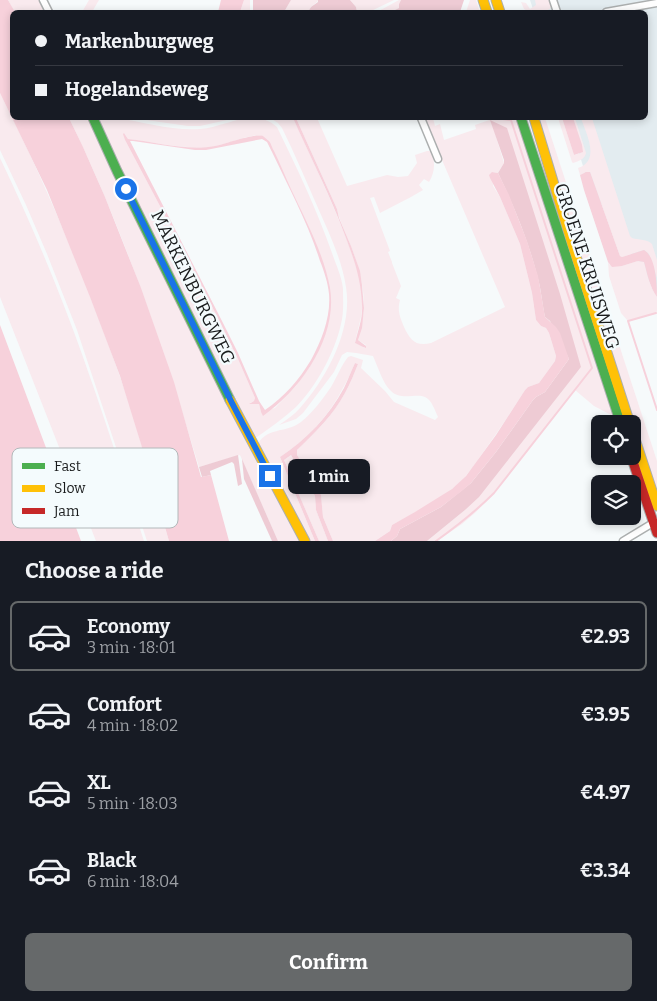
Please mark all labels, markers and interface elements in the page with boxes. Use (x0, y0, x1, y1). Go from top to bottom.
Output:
text: Markenburgweg (65, 30, 214, 53)
text: Hogelandseweg (65, 78, 208, 101)
route start (115, 178, 137, 200)
street label: GROENE KRUISWEG (550, 180, 624, 352)
street label: MARKENBURGWEG (146, 207, 240, 367)
map controls (591, 415, 641, 525)
button: locate (591, 415, 641, 465)
legend (12, 448, 178, 528)
text: Fast (54, 458, 81, 475)
callout: 1 min (288, 458, 370, 494)
route end (259, 465, 281, 487)
text: 1 min (309, 467, 349, 486)
button: layers (591, 475, 641, 525)
text: Slow (54, 480, 86, 497)
text: Jam (53, 503, 80, 520)
text: Choose a ride (25, 557, 164, 584)
icon: car (27, 614, 72, 659)
text: Economy (87, 615, 170, 638)
text: €2.93 (580, 625, 630, 648)
text: 3 min · 18:01 (87, 638, 175, 657)
icon: car (27, 692, 72, 737)
text: Comfort (87, 693, 162, 716)
text: €3.95 (581, 703, 630, 726)
text: 4 min · 18:02 (87, 716, 178, 735)
icon: car (27, 770, 72, 815)
text: XL (87, 771, 111, 794)
text: €4.97 (580, 781, 630, 804)
text: 5 min · 18:03 (87, 794, 178, 813)
icon: car (27, 848, 72, 893)
text: Black (87, 849, 137, 872)
text: €3.34 (580, 859, 630, 882)
text: 6 min · 18:04 (87, 872, 179, 891)
button: Confirm (25, 933, 632, 991)

